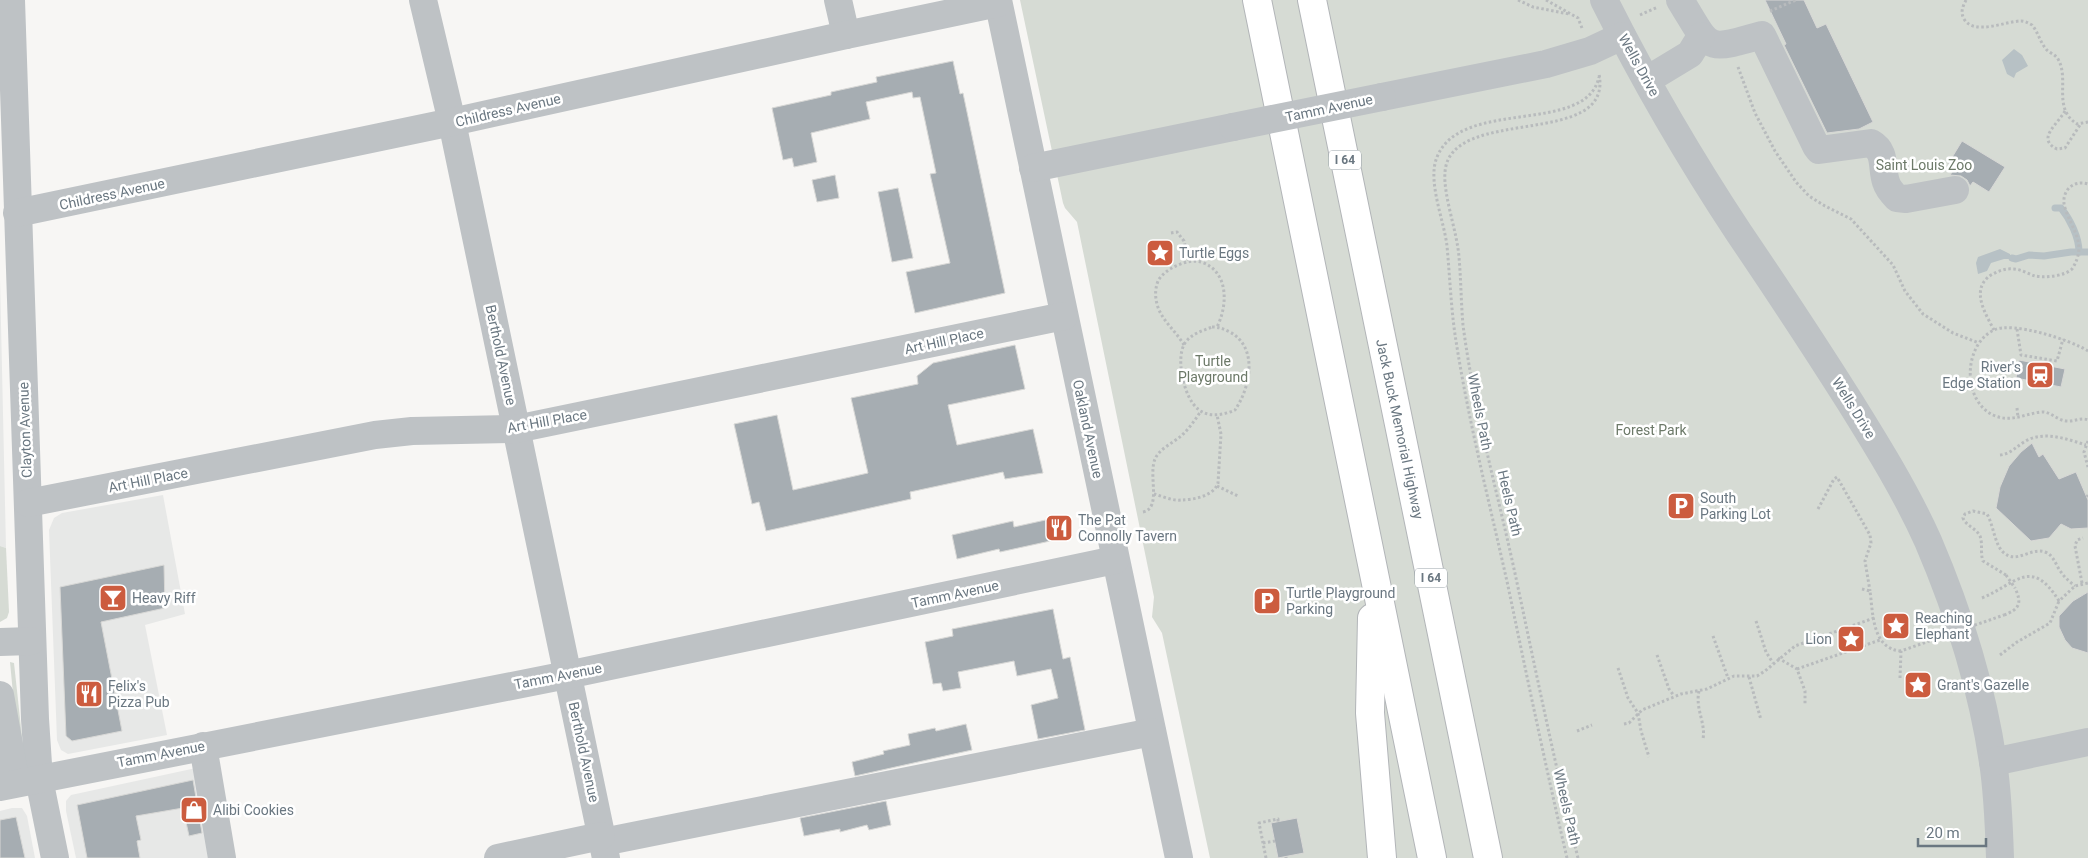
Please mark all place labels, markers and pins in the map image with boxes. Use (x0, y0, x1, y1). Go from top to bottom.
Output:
place icon: Turtle Eggs (1145, 238, 1175, 268)
place label: Turtle Eggs (1179, 245, 1249, 261)
place label: River's Edge Station (1942, 359, 2021, 391)
station icon: River's Edge Station (2025, 360, 2055, 390)
place label: South Parking Lot (1700, 490, 1771, 522)
parking icon: South Parking Lot (1666, 491, 1696, 521)
place label: The Pat Connolly Tavern (1078, 512, 1177, 544)
restaurant icon: The Pat Connolly Tavern (1044, 513, 1074, 543)
bar icon: Heavy Riff (98, 583, 128, 613)
place label: Turtle Playground Parking (1286, 585, 1395, 617)
parking icon: Turtle Playground Parking (1252, 586, 1282, 616)
place label: Heavy Riff (132, 590, 196, 606)
place label: Reaching Elephant (1915, 610, 1973, 642)
place icon: Reaching Elephant (1881, 611, 1911, 641)
place icon: Lion (1836, 624, 1866, 654)
place label: Lion (1805, 631, 1832, 647)
place icon: Grant's Gazelle (1903, 670, 1933, 700)
place label: Grant's Gazelle (1937, 677, 2029, 693)
place label: Felix's Pizza Pub (108, 678, 170, 710)
restaurant icon: Felix's Pizza Pub (74, 679, 104, 709)
shop icon: Alibi Cookies (179, 795, 209, 825)
place label: Alibi Cookies (213, 802, 294, 818)

